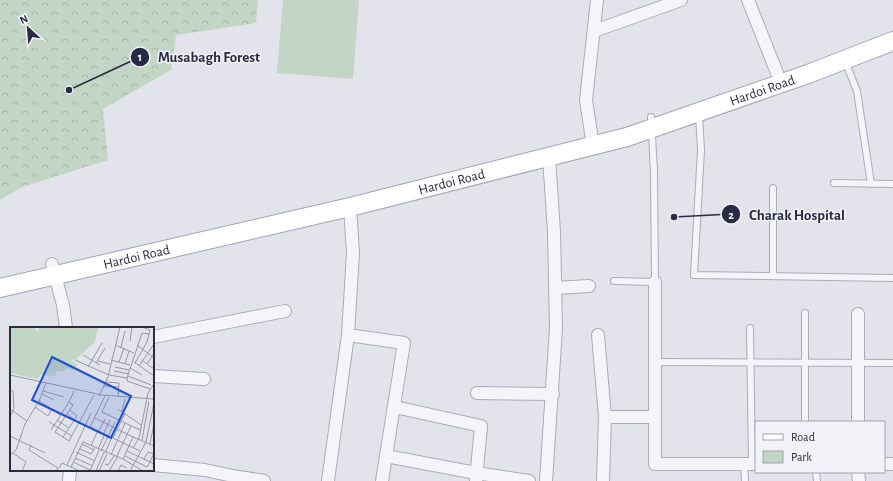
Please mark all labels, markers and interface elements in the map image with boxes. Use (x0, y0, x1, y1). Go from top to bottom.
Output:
north arrow (8, 8, 48, 48)
text: N (18, 13, 30, 26)
callout: Musabagh Forest (130, 43, 268, 70)
text: Musabagh Forest (158, 50, 260, 65)
text: 1 (138, 51, 142, 63)
street label: Hardoi Road (728, 73, 797, 109)
street label: Hardoi Road (417, 167, 486, 197)
callout: Charak Hospital (721, 201, 853, 228)
text: Charak Hospital (749, 208, 845, 223)
text: 2 (728, 209, 734, 221)
street label: Hardoi Road (102, 243, 171, 272)
inset map (10, 327, 154, 471)
legend (755, 421, 885, 473)
text: Road (791, 431, 815, 443)
text: Park (791, 451, 812, 463)

